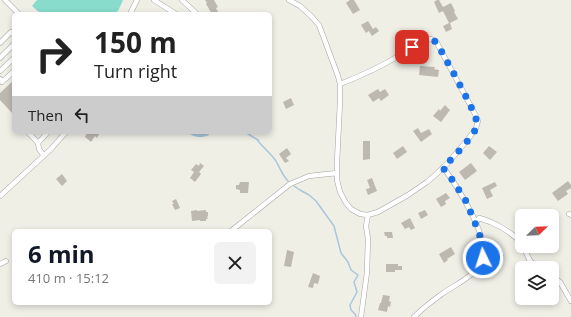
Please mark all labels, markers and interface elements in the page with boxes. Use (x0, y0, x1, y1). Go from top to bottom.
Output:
text: 150 m (94, 23, 177, 61)
icon: right (28, 28, 80, 80)
pin (395, 30, 429, 64)
icon: arrive (401, 36, 423, 58)
text: Turn right (94, 59, 177, 83)
icon: left (71, 104, 93, 126)
text: Then (28, 105, 63, 125)
north arrow (515, 209, 559, 253)
map controls (515, 209, 559, 305)
text: 6 min (28, 237, 95, 270)
position arrow (462, 237, 504, 279)
button: close (214, 242, 256, 284)
button: layers (515, 261, 559, 305)
text: 410 m · 15:12 (28, 269, 109, 287)

